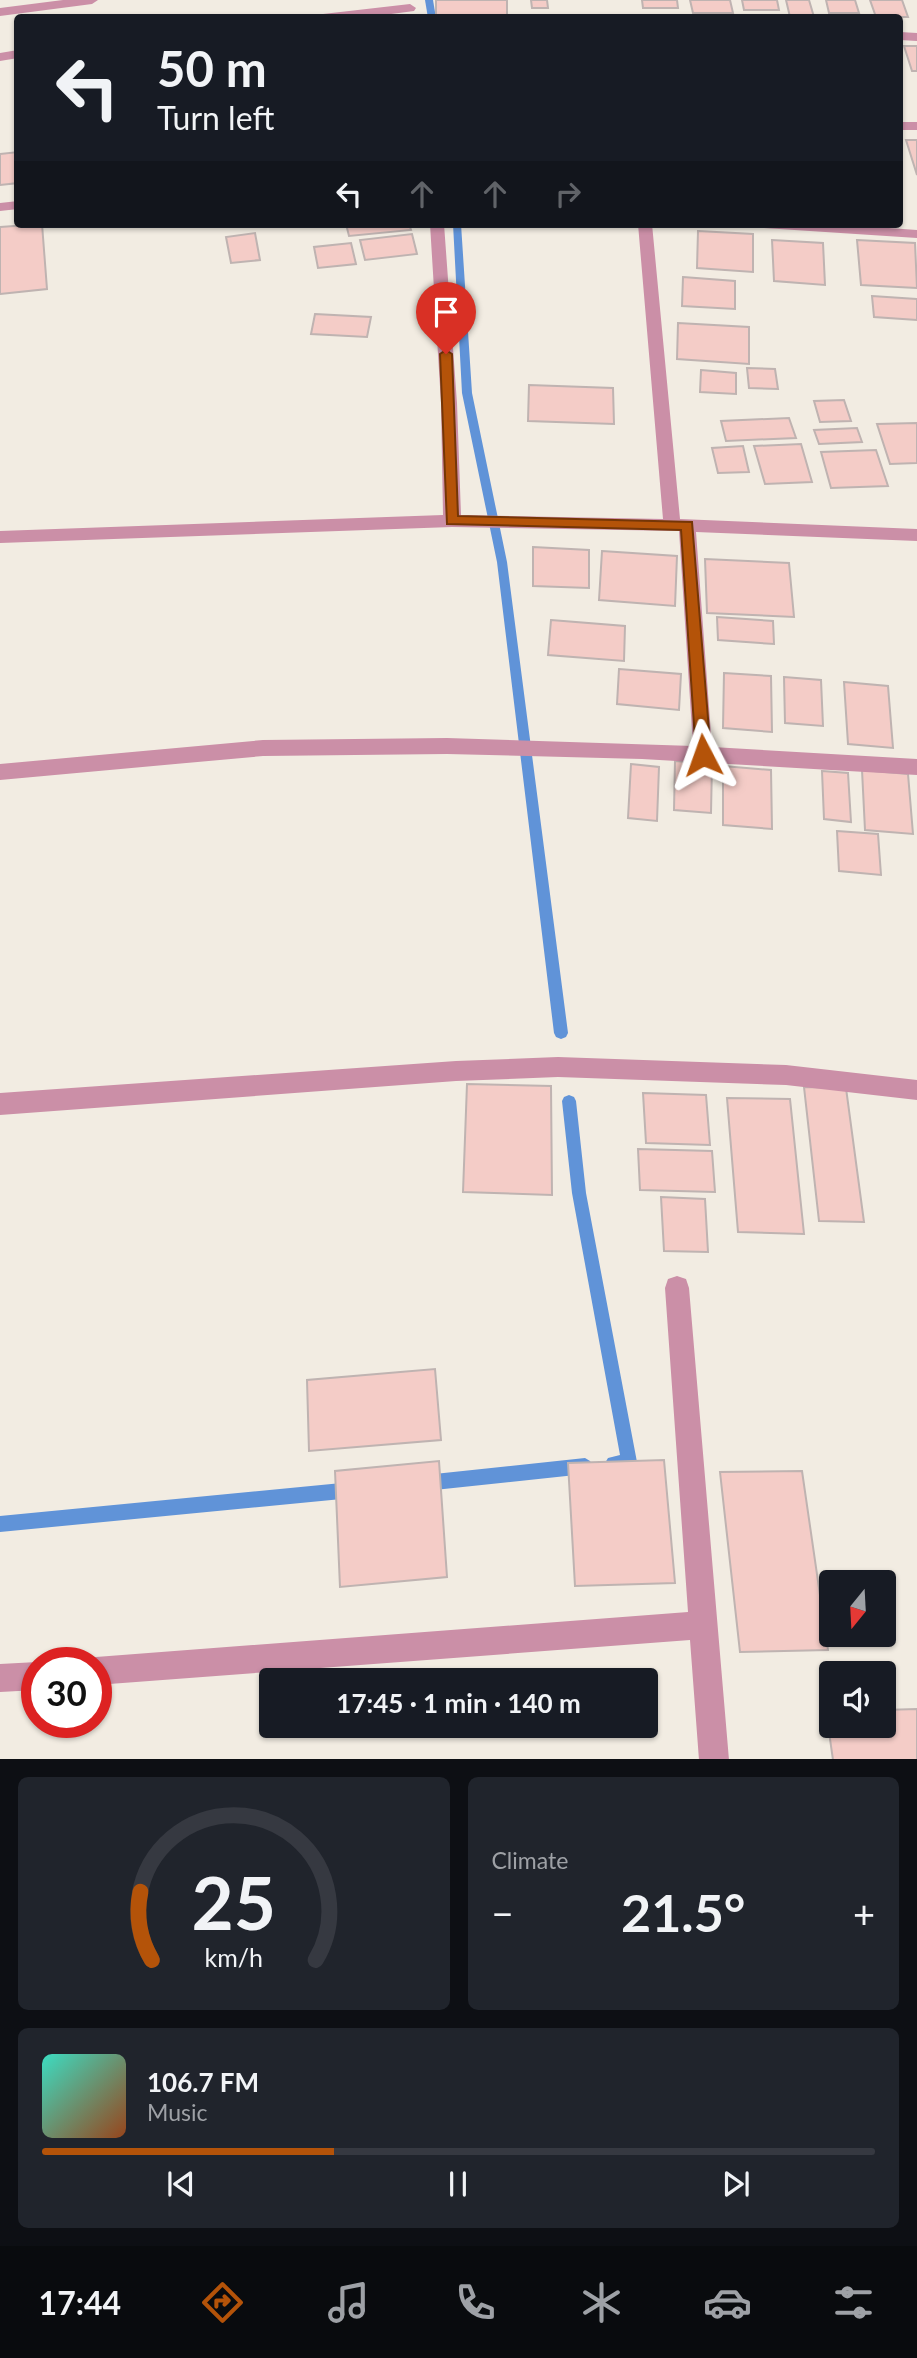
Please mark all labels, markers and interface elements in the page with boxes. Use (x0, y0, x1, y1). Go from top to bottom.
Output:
text: 50 m (157, 39, 267, 97)
icon: left (42, 42, 133, 133)
text: Turn left (157, 98, 274, 137)
icon: left (330, 175, 368, 213)
icon: ahead (403, 175, 441, 213)
icon: ahead (476, 175, 514, 213)
icon: right (549, 175, 587, 213)
pin (416, 282, 476, 354)
icon: arrive (427, 293, 465, 331)
position arrow (666, 718, 740, 792)
north arrow (819, 1570, 896, 1647)
map controls (819, 1570, 896, 1738)
speed limit sign: 30 (21, 1647, 112, 1738)
button: sound (819, 1661, 896, 1738)
text: 17:45 · 1 min · 140 m (336, 1687, 581, 1719)
text: Climate (492, 1846, 568, 1874)
text: 25 (192, 1858, 276, 1946)
text: 21.5° (621, 1881, 745, 1943)
text: − (492, 1890, 514, 1936)
text: + (853, 1890, 875, 1936)
text: km/h (204, 1941, 263, 1971)
text: 106.7 FM (147, 2066, 259, 2098)
text: Music (147, 2098, 207, 2126)
icon: previous (162, 2165, 200, 2203)
icon: pause (439, 2165, 477, 2203)
icon: next (717, 2165, 755, 2203)
icon: directions (198, 2278, 247, 2327)
icon: music (324, 2278, 373, 2327)
icon: phone (451, 2278, 500, 2327)
icon: climate (577, 2278, 626, 2327)
icon: car (703, 2278, 752, 2327)
icon: filters (829, 2278, 878, 2327)
text: 17:44 (39, 2283, 121, 2322)

